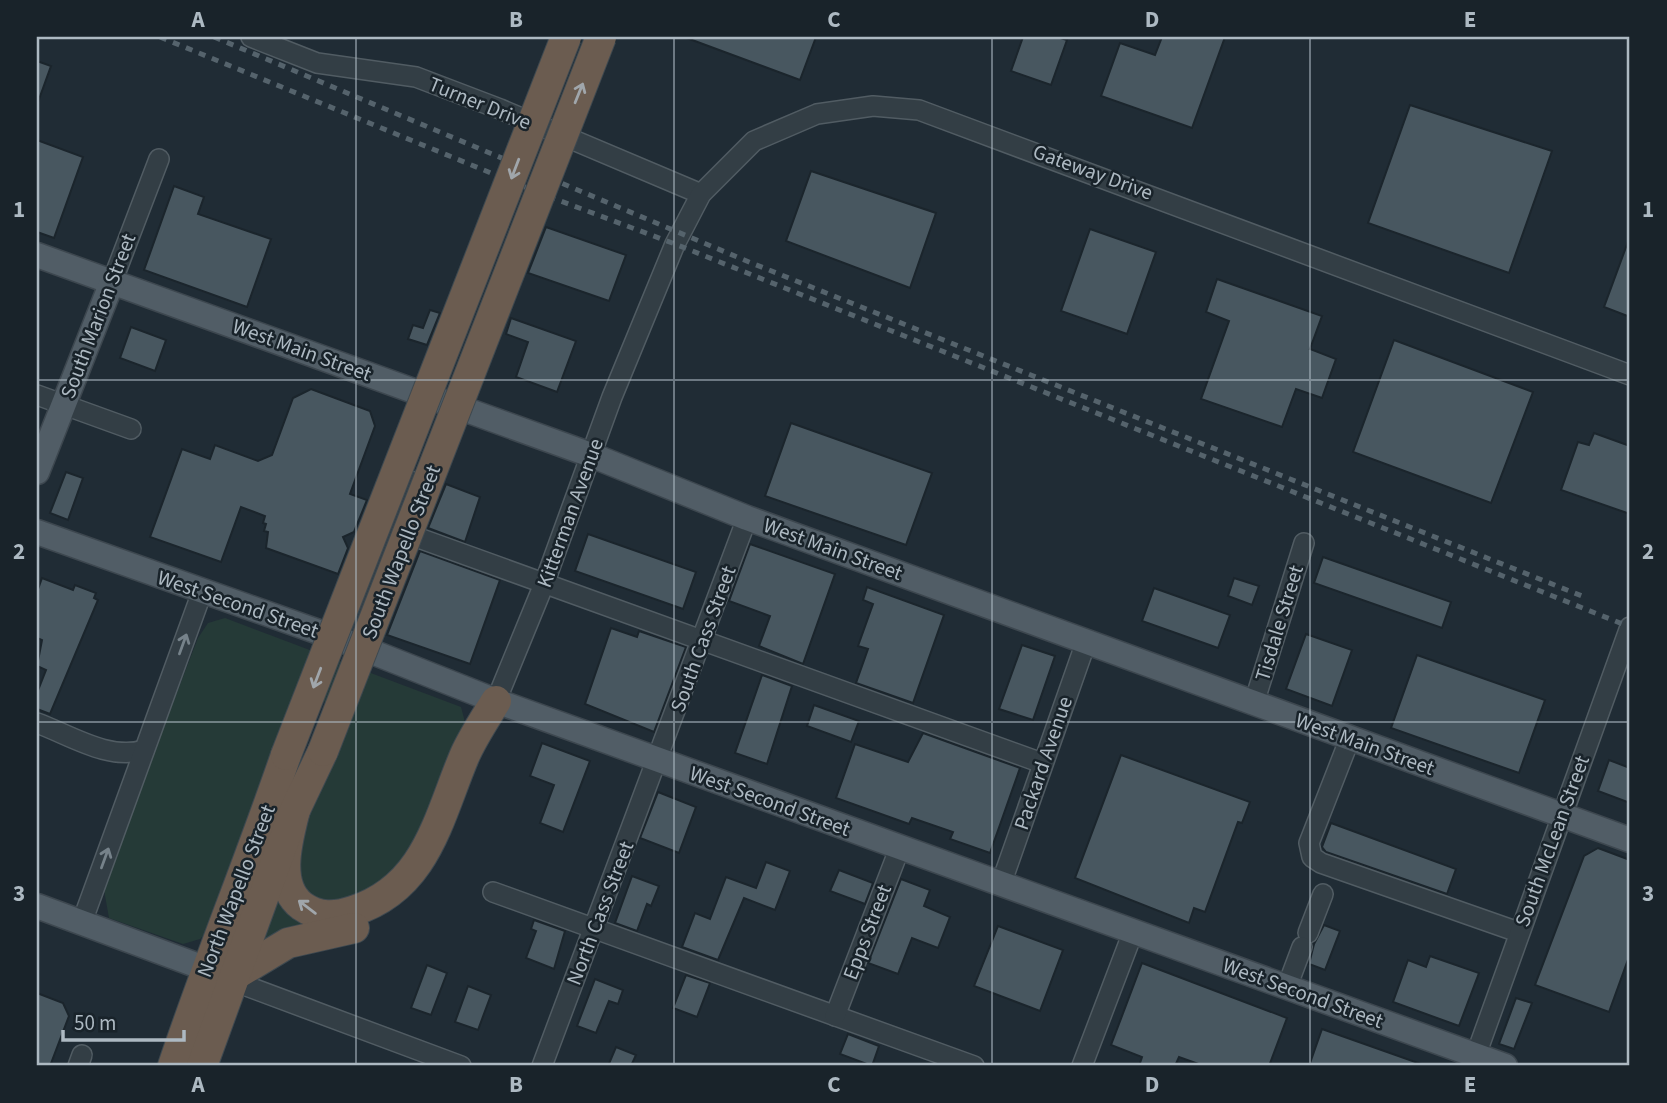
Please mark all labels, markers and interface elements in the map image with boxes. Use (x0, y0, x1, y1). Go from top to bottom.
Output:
text: A (190, 3, 205, 36)
text: B (509, 3, 523, 36)
text: C (827, 3, 841, 36)
text: D (1145, 3, 1159, 36)
text: E (1464, 3, 1476, 36)
street label: Turner Drive (424, 69, 536, 137)
one-way arrow (573, 83, 586, 105)
street label: Gateway Drive (1029, 136, 1157, 208)
one-way arrow (508, 158, 521, 180)
text: 1 (13, 193, 25, 226)
text: 1 (1642, 193, 1654, 226)
street label: South Marion Street (53, 229, 143, 403)
street label: West Main Street (228, 311, 376, 389)
street label: Kitterman Avenue (529, 434, 611, 592)
street label: South Wapello Street (354, 461, 448, 643)
street label: West Main Street (759, 510, 907, 588)
text: 2 (13, 535, 25, 568)
text: 2 (1642, 535, 1654, 568)
street label: Tisdale Street (1247, 561, 1311, 685)
street label: West Second Street (153, 562, 323, 646)
street label: South Cass Street (663, 562, 743, 716)
one-way arrow (178, 634, 190, 656)
one-way arrow (309, 666, 322, 688)
street label: Packard Avenue (1006, 692, 1080, 834)
street label: West Main Street (1291, 705, 1439, 783)
street label: South McLean Street (1507, 751, 1597, 931)
street label: West Second Street (686, 758, 854, 844)
street label: North Wapello Street (189, 800, 283, 982)
street label: North Cass Street (559, 837, 641, 989)
one-way arrow (100, 847, 112, 869)
text: 3 (13, 877, 25, 910)
text: 3 (1642, 877, 1654, 910)
street label: Epps Street (835, 880, 899, 984)
one-way arrow (297, 900, 316, 915)
street label: West Second Street (1219, 950, 1387, 1036)
scale bar (63, 998, 184, 1042)
text: 50 m (74, 1008, 116, 1038)
text: A (190, 1068, 205, 1101)
text: B (509, 1068, 523, 1101)
text: C (827, 1068, 841, 1101)
text: D (1145, 1068, 1159, 1101)
text: E (1464, 1068, 1476, 1101)

